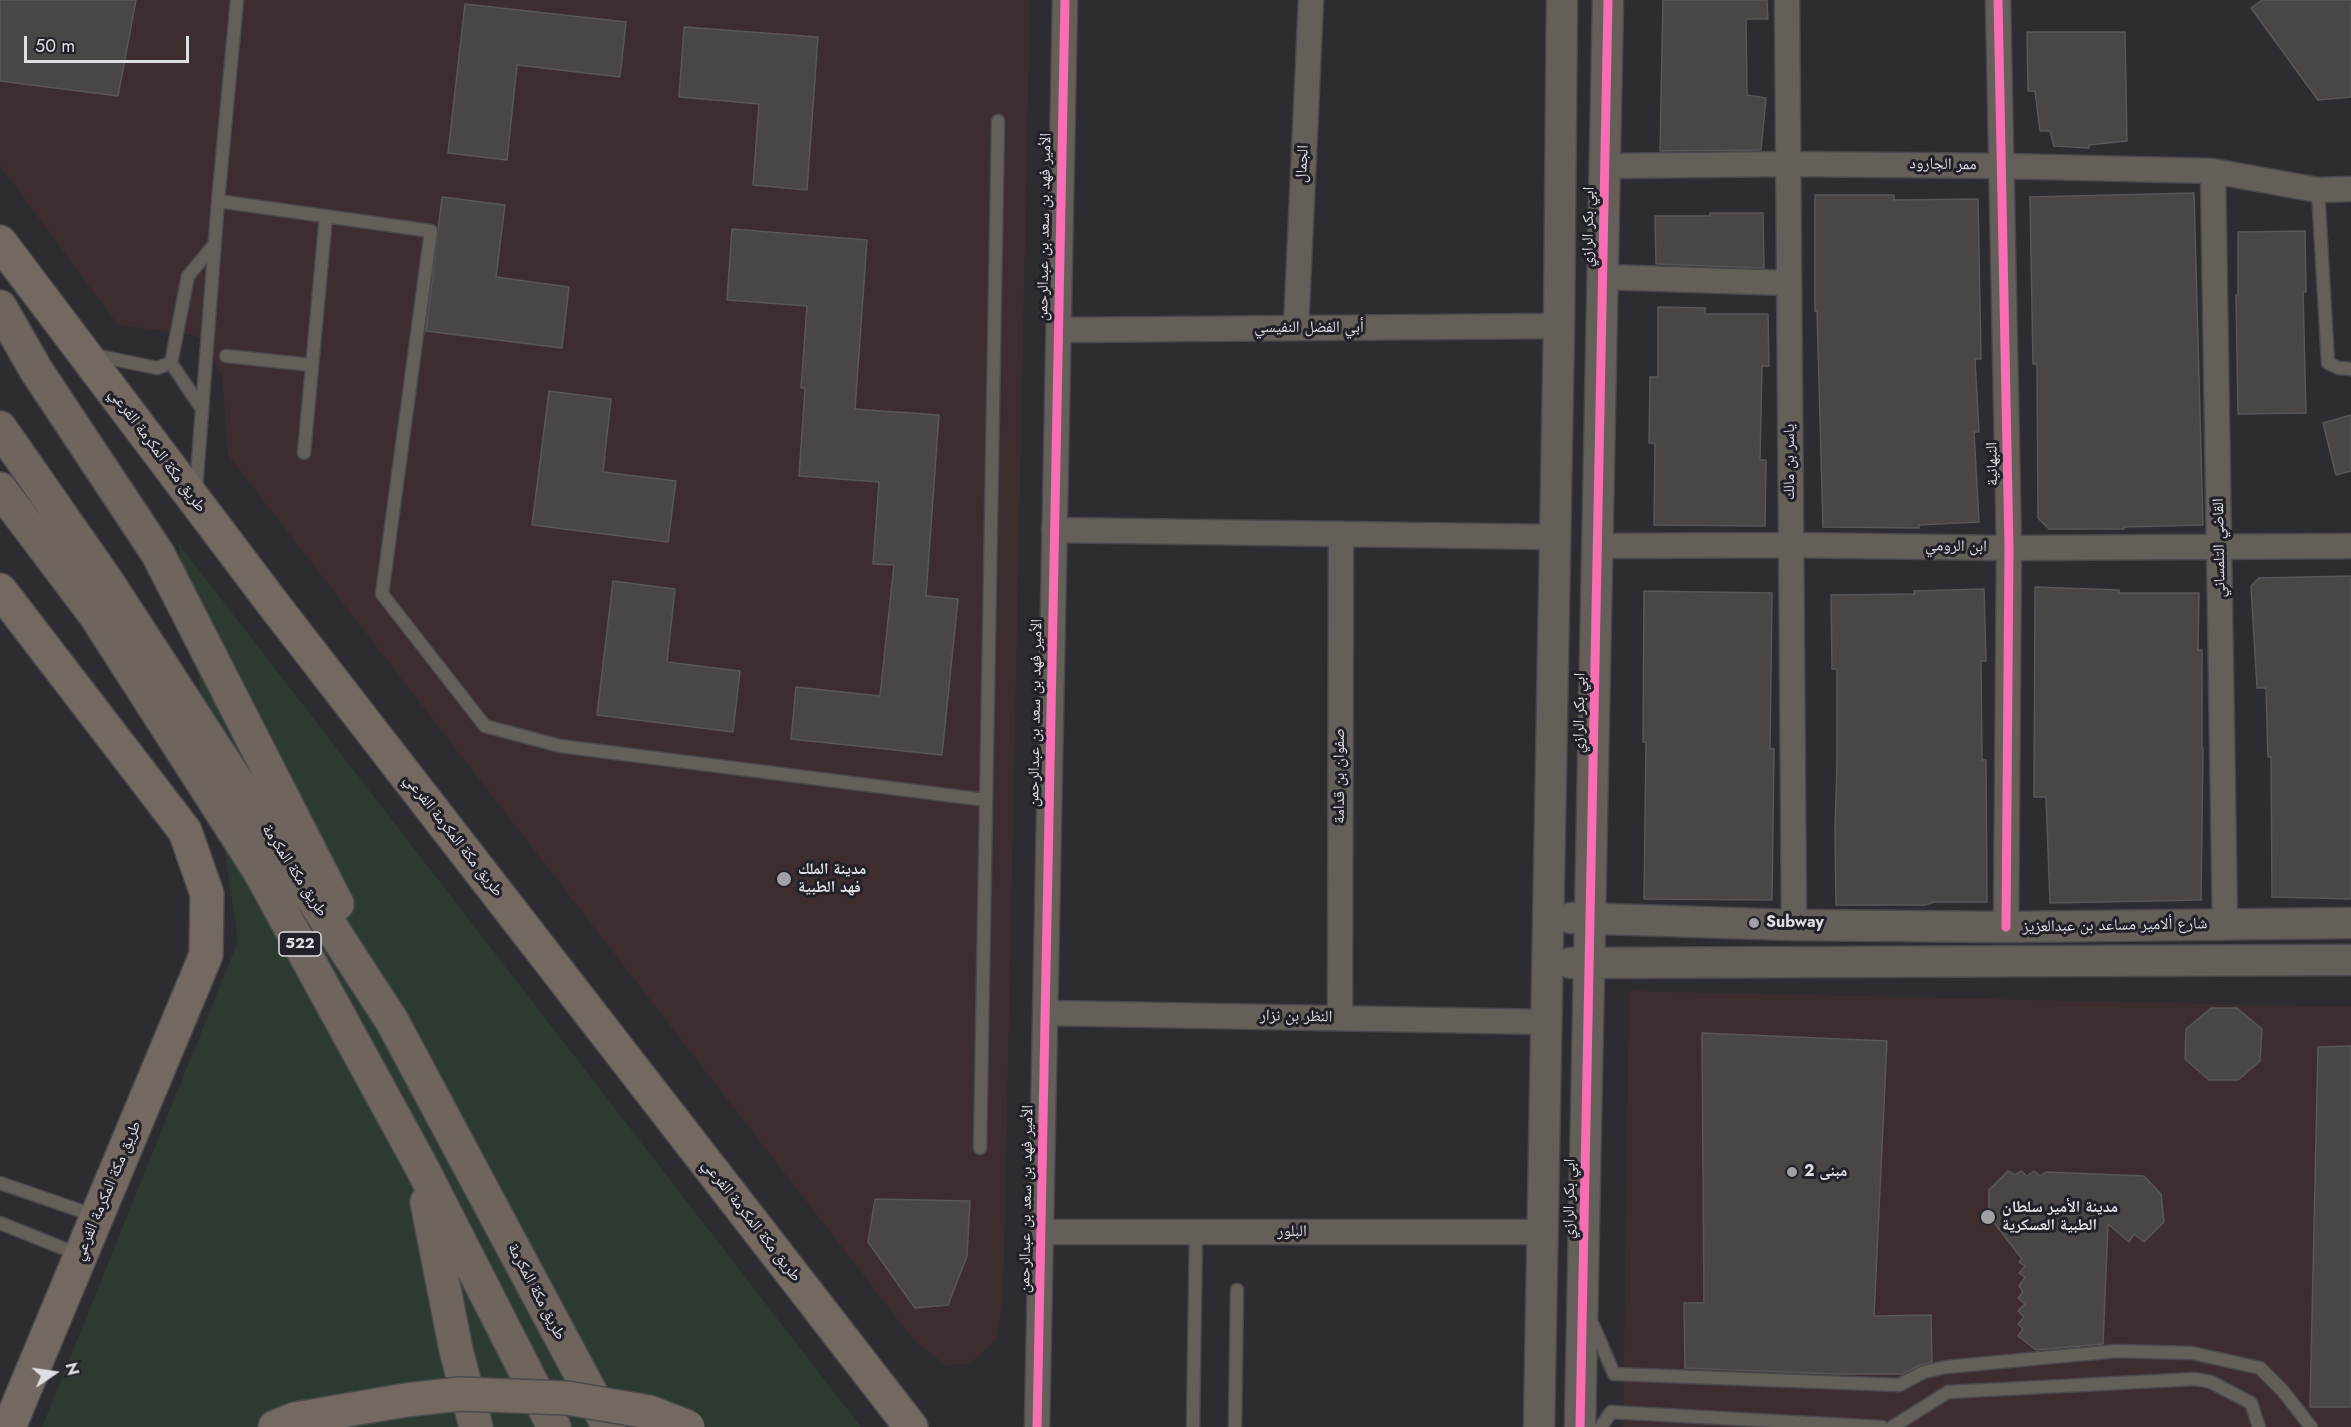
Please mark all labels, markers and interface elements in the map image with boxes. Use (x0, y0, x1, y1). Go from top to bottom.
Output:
scale bar (27, 24, 192, 62)
text: 50 m (35, 33, 75, 59)
street label: الأمير فهد بن سعد بن عبدالرحمن (1034, 133, 1056, 321)
street label: الجمال (1292, 145, 1314, 183)
street label: ممر الجارود (1909, 155, 1977, 175)
street label: ابي بكر الرازي (1579, 187, 1599, 267)
street label: أبي الفضل النفيسي (1254, 318, 1364, 338)
street label: طريق مكة المكرمة الفرعي (104, 385, 210, 517)
street label: ياسر بن مالك (1780, 424, 1800, 500)
street label: النبهانية (1983, 442, 2003, 486)
street label: القاضي التلمساني (2210, 498, 2230, 598)
street label: ابن الرومي (1925, 537, 1987, 557)
street label: الأمير فهد بن سعد بن عبدالرحمن (1025, 619, 1047, 807)
street label: ابي بكر الرازي (1570, 673, 1590, 753)
street label: صفوان بن قدامة (1330, 728, 1350, 824)
street label: طريق مكة المكرمة الفرعي (399, 771, 507, 901)
street label: طريق مكة المكرمة (257, 821, 331, 921)
place label: مدينة الملك فهد الطبية (798, 860, 866, 898)
marker: مدينة الملك فهد الطبية (775, 870, 793, 888)
place label: Subway (1766, 913, 1824, 933)
street label: شارع ألامير مساعد بن عبدالعزيز (2022, 915, 2208, 937)
marker: Subway (1747, 916, 1761, 930)
road number: 522 (279, 932, 321, 956)
street label: النظر بن نزار (1260, 1007, 1332, 1027)
street label: الأمير فهد بن سعد بن عبدالرحمن (1016, 1105, 1038, 1293)
street label: طريق مكة المكرمة الفرعي (70, 1118, 146, 1264)
street label: طريق مكة المكرمة الفرعي (697, 1156, 805, 1286)
street label: ابي بكر الرازي (1560, 1159, 1580, 1239)
place label: مبنى 2 (1804, 1162, 1847, 1182)
marker: مبنى 2 (1785, 1165, 1799, 1179)
place label: مدينة الأمير سلطان الطبية العسكرية (2002, 1198, 2118, 1236)
marker: مدينة الأمير سلطان الطبية العسكرية (1979, 1208, 1997, 1226)
street label: البلور (1277, 1222, 1307, 1242)
street label: طريق مكة المكرمة (503, 1241, 569, 1343)
north arrow (24, 1343, 84, 1403)
text: N (59, 1360, 85, 1378)

